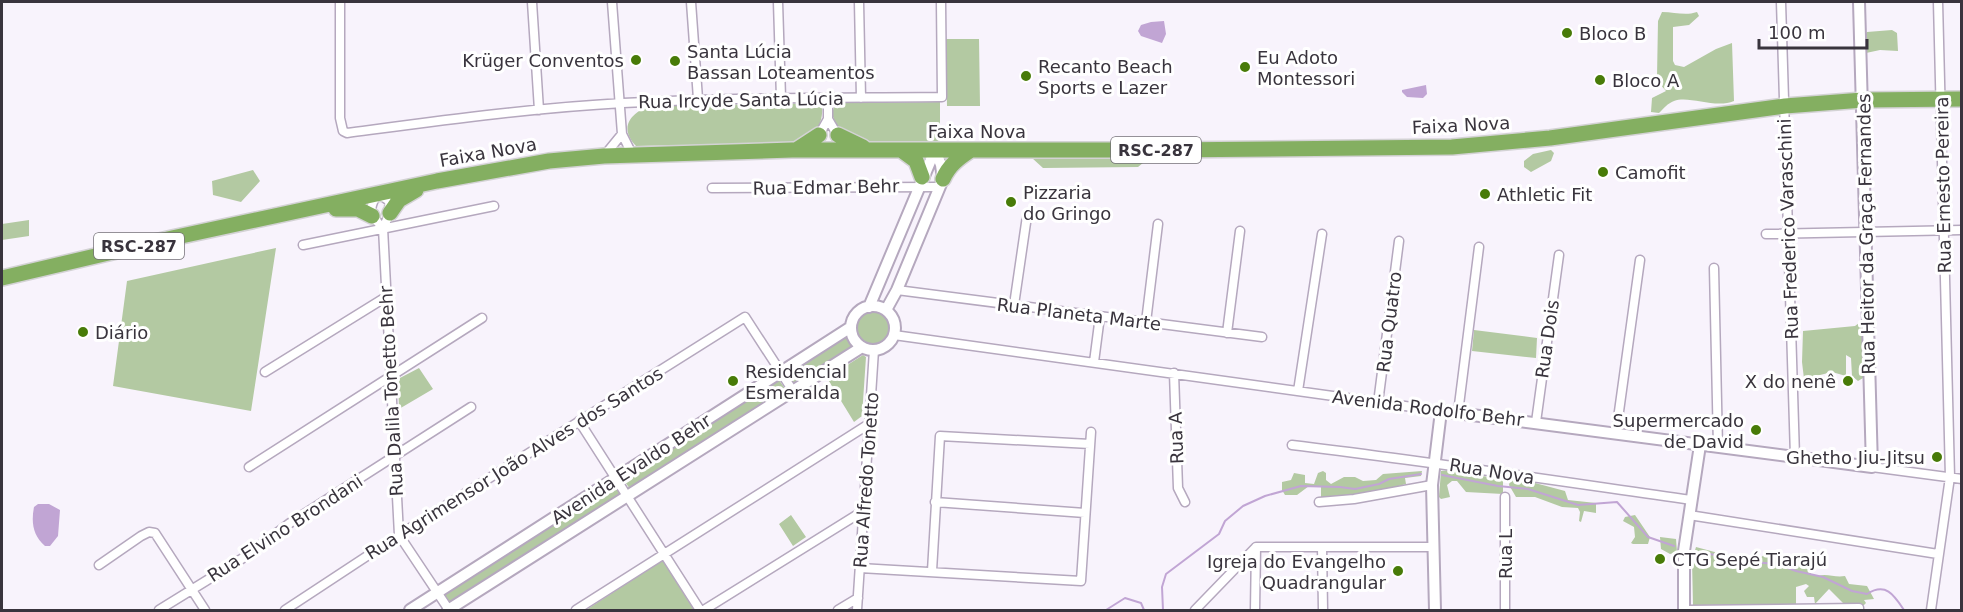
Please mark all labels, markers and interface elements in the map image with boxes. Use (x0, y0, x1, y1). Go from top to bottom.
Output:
scale bar (1759, 12, 1867, 50)
text: 100 m (1768, 22, 1826, 43)
place label: Bloco B (1579, 23, 1646, 44)
marker: Bloco B (1560, 26, 1574, 40)
place label: Santa Lúcia Bassan Loteamentos (687, 41, 875, 83)
place label: Eu Adoto Montessori (1257, 47, 1355, 89)
place label: Krüger Conventos (462, 50, 624, 71)
marker: Krüger Conventos (629, 53, 643, 67)
marker: Santa Lúcia Bassan Loteamentos (668, 54, 682, 68)
place label: Recanto Beach Sports e Lazer (1038, 56, 1173, 98)
marker: Eu Adoto Montessori (1238, 60, 1252, 74)
marker: Recanto Beach Sports e Lazer (1019, 69, 1033, 83)
place label: Bloco A (1612, 70, 1680, 91)
marker: Bloco A (1593, 73, 1607, 87)
street label: Rua Ircyde Santa Lúcia (638, 88, 844, 112)
street label: Rua Heitor da Graça Fernandes (1853, 93, 1879, 375)
street label: Rua Ernesto Pereira (1931, 96, 1955, 274)
street label: Faixa Nova (1411, 112, 1511, 138)
street label: Rua Frederico Varaschini (1774, 118, 1802, 340)
street label: Faixa Nova (928, 121, 1026, 142)
street label: Faixa Nova (438, 133, 538, 171)
road number: RSC-287 (1111, 137, 1201, 163)
place label: Camofit (1615, 162, 1686, 183)
marker: Camofit (1596, 165, 1610, 179)
street label: Rua Edmar Behr (753, 175, 900, 199)
place label: Pizzaria do Gringo (1023, 182, 1111, 224)
place label: Athletic Fit (1497, 184, 1592, 205)
marker: Athletic Fit (1478, 187, 1492, 201)
marker: Pizzaria do Gringo (1004, 195, 1018, 209)
road number: RSC-287 (94, 233, 184, 259)
street label: Rua Quatro (1372, 270, 1406, 374)
street label: Rua Dalila Tonetto Behr (375, 284, 407, 497)
street label: Rua Planeta Marte (996, 294, 1162, 334)
street label: Rua Dois (1531, 298, 1563, 380)
place label: Diário (95, 322, 148, 343)
marker: Diário (76, 325, 90, 339)
place label: Residencial Esmeralda (745, 361, 847, 403)
street label: Rua Agrimensor João Alves dos Santos (361, 362, 667, 564)
place label: X do nenê (1745, 371, 1836, 392)
marker: Residencial Esmeralda (726, 374, 740, 388)
marker: X do nenê (1841, 374, 1855, 388)
street label: Avenida Rodolfo Behr (1331, 386, 1526, 430)
street label: Rua Alfredo Tonetto (849, 391, 883, 569)
street label: Avenida Evaldo Behr (547, 409, 715, 528)
place label: Supermercado de David (1613, 410, 1744, 452)
street label: Rua A (1165, 411, 1187, 464)
marker: Supermercado de David (1749, 423, 1763, 437)
place label: Ghetho Jiu-Jitsu (1786, 447, 1925, 468)
marker: Ghetho Jiu-Jitsu (1930, 450, 1944, 464)
street label: Rua Nova (1448, 454, 1536, 488)
street label: Rua Elvino Brondani (204, 470, 366, 586)
street label: Rua L (1495, 529, 1516, 579)
place label: CTG Sepé Tiarajú (1672, 549, 1827, 570)
place label: Igreja do Evangelho Quadrangular (1207, 551, 1387, 593)
marker: CTG Sepé Tiarajú (1653, 552, 1667, 566)
marker: Igreja do Evangelho Quadrangular (1391, 564, 1405, 578)

